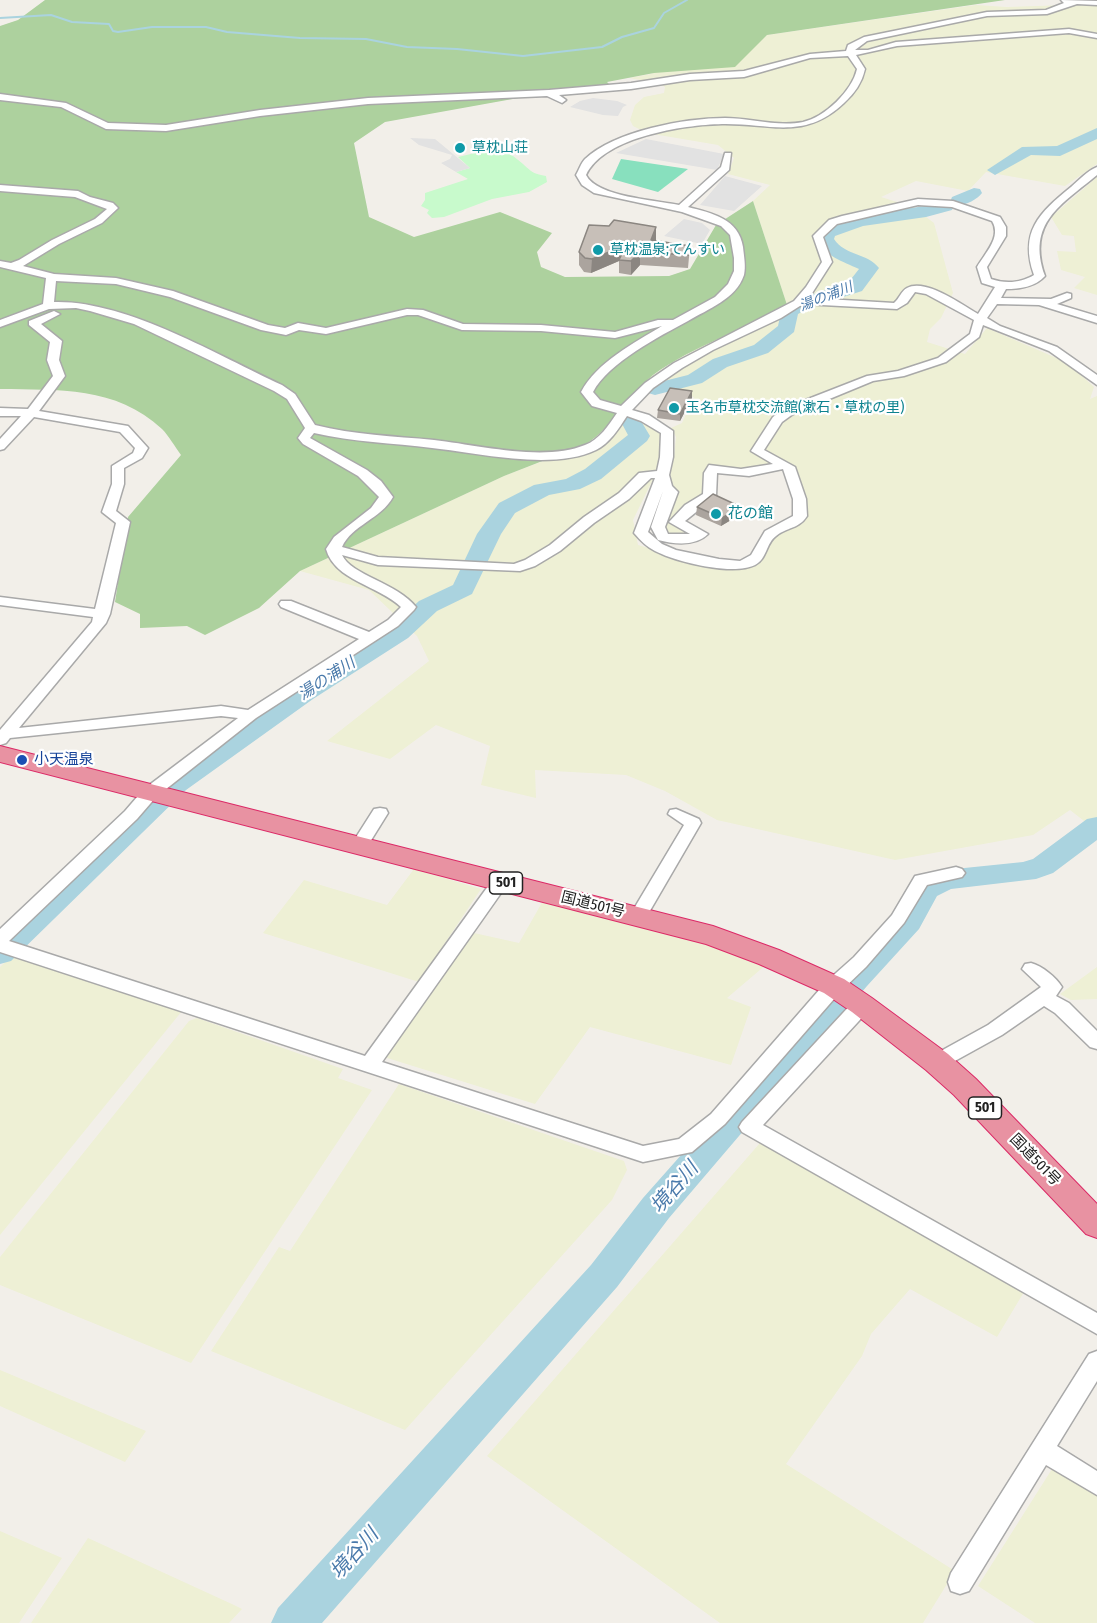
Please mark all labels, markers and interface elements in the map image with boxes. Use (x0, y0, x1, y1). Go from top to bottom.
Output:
place label: 草枕山荘 (472, 140, 528, 156)
marker: 草枕山荘 (453, 141, 467, 155)
place label: 草枕温泉;てんすい (610, 242, 725, 258)
marker: 草枕温泉;てんすい (591, 243, 605, 257)
water label: 湯の浦川 (797, 279, 855, 315)
place label: 玉名市草枕交流館(漱石・草枕の里) (686, 400, 904, 416)
marker: 玉名市草枕交流館(漱石・草枕の里) (667, 401, 681, 415)
place label: 花の館 (728, 505, 773, 523)
marker: 花の館 (709, 507, 723, 521)
water label: 湯の浦川 (295, 654, 359, 704)
place label: 小天温泉 (34, 751, 94, 769)
marker: 小天温泉 (15, 753, 29, 767)
road number: 501 (490, 872, 522, 894)
street label: 国道501号 (559, 888, 627, 922)
road number: 501 (968, 1097, 1002, 1119)
street label: 国道501号 (1006, 1130, 1064, 1190)
water label: 境谷川 (646, 1157, 704, 1219)
water label: 境谷川 (326, 1524, 384, 1584)

